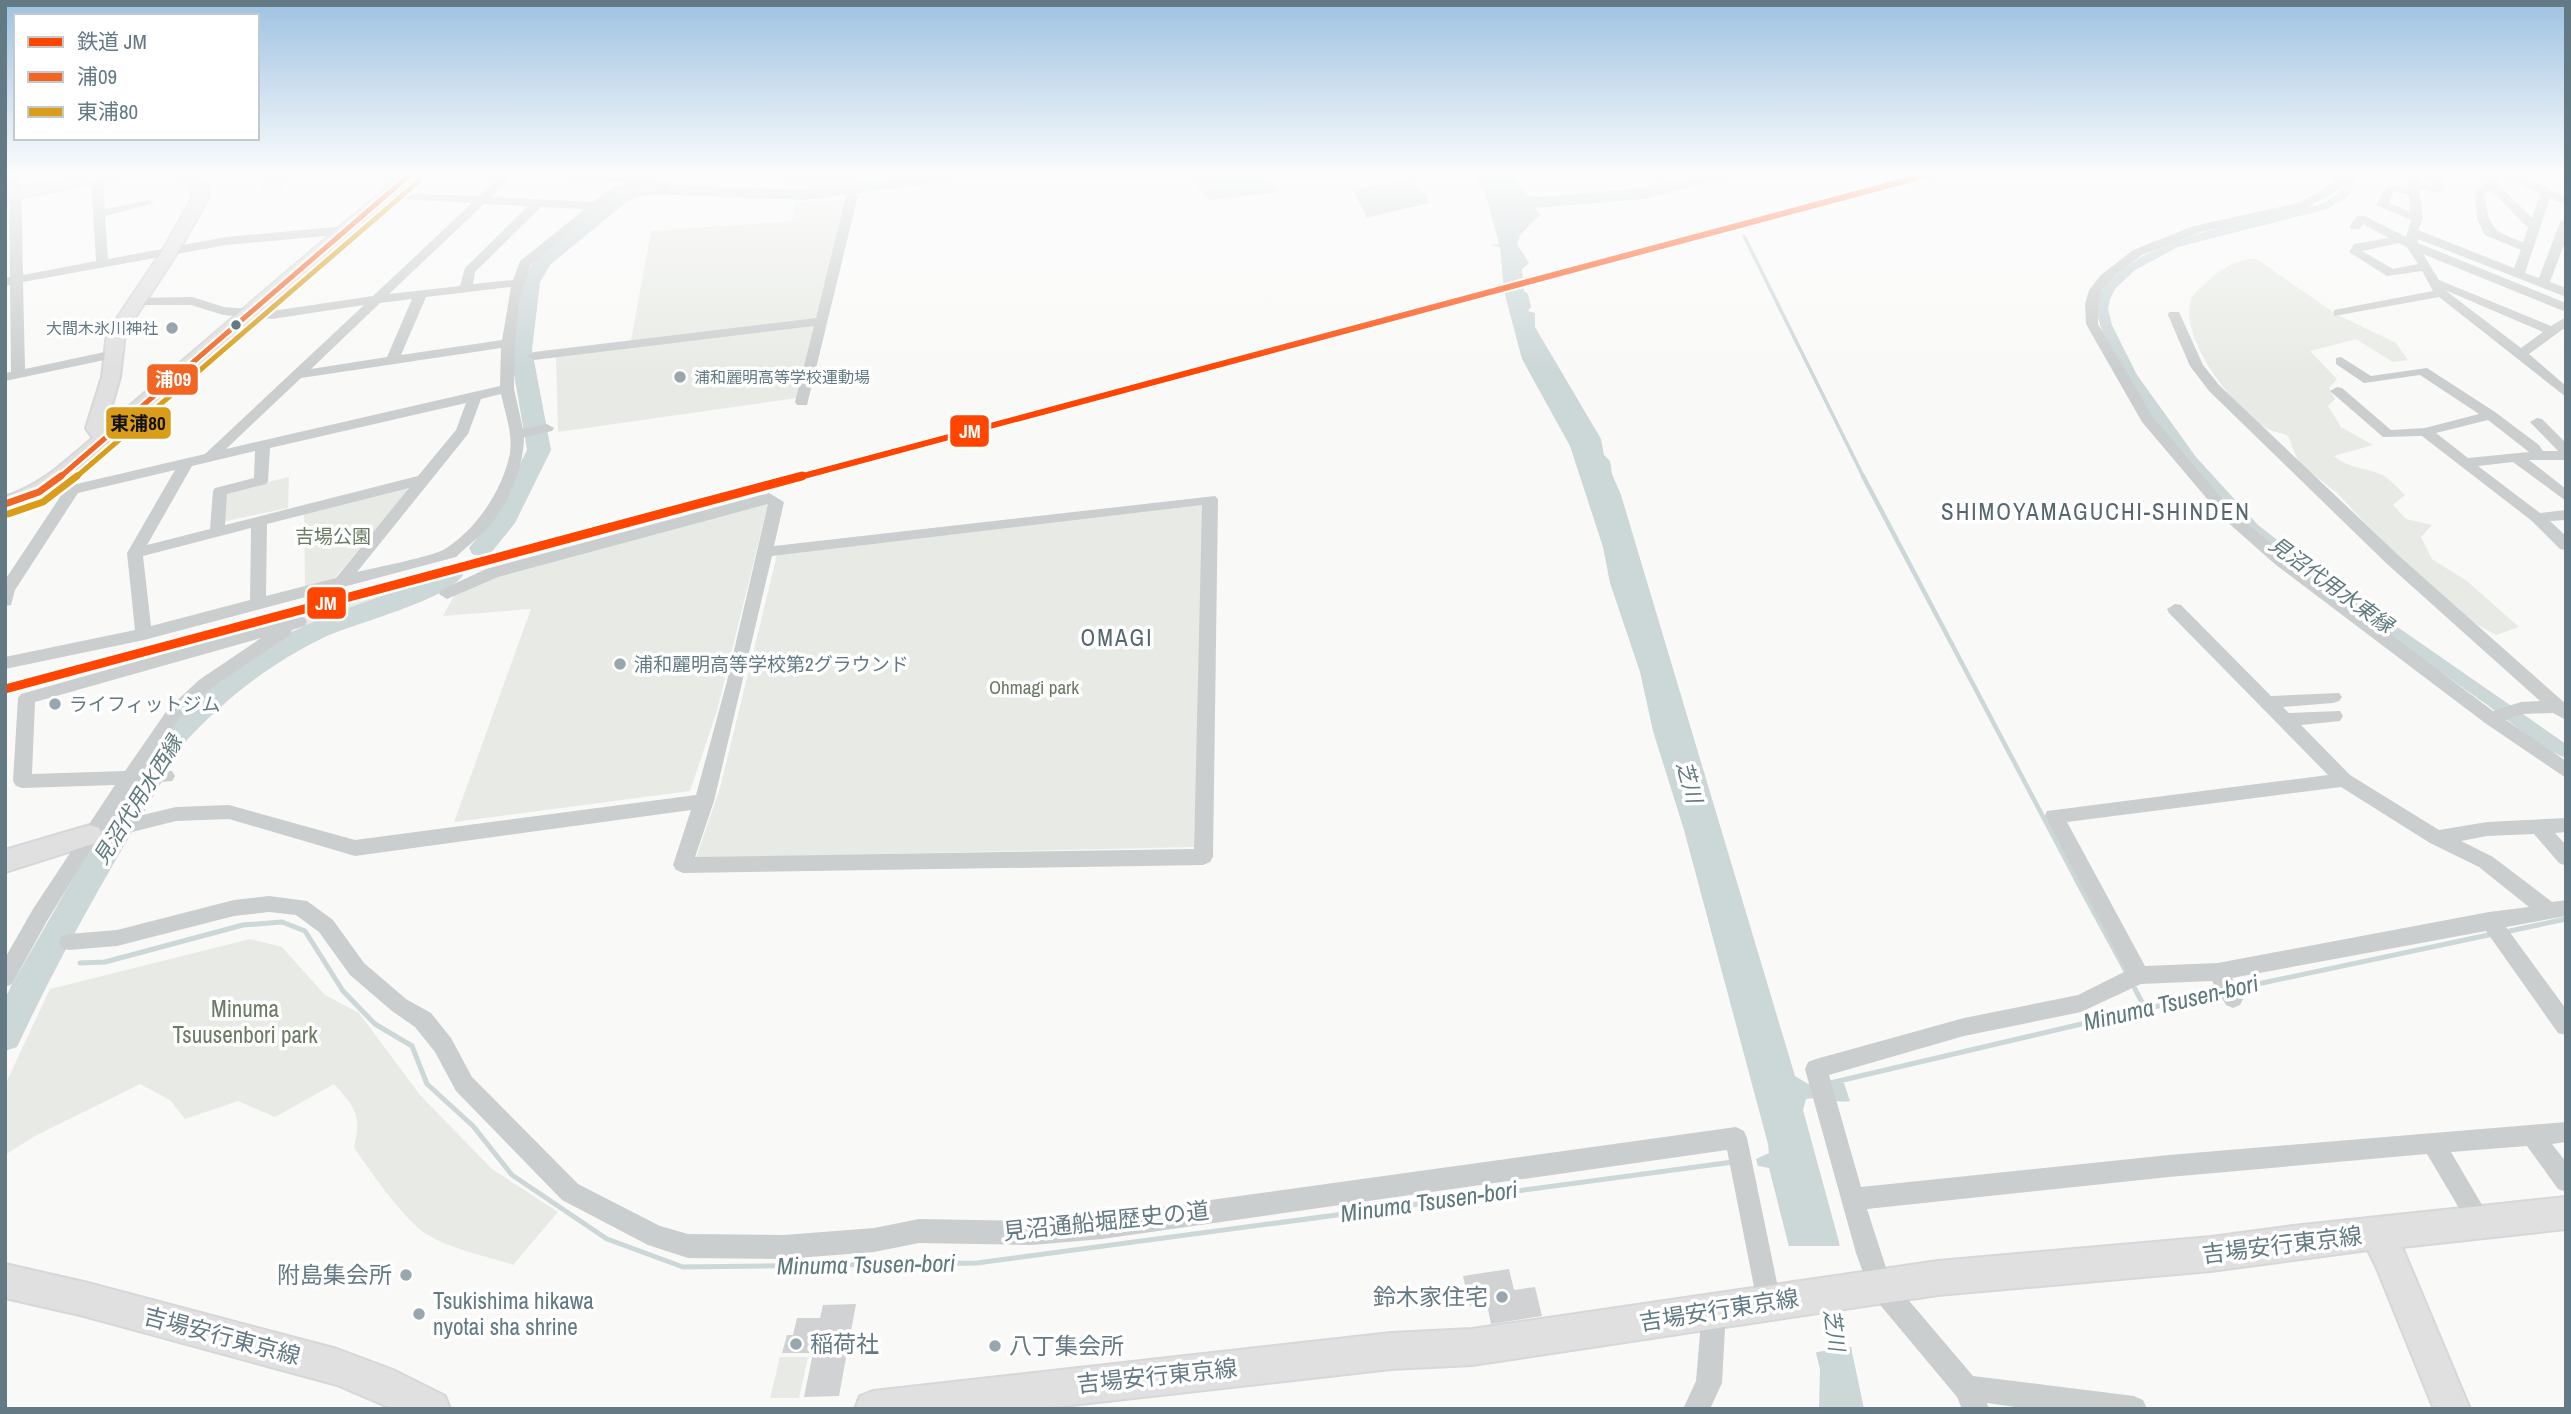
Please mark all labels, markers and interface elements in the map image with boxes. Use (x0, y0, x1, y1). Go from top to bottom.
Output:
legend (14, 14, 259, 140)
text: 鉄道 JM (77, 27, 147, 56)
text: 浦09 (77, 62, 117, 91)
text: 東浦80 (77, 97, 138, 126)
place label: 大間木氷川神社 (46, 317, 158, 339)
unlabelled marker (229, 318, 243, 332)
marker: 大間木氷川神社 (164, 320, 180, 336)
line badge: 浦09 (146, 363, 199, 396)
text: 浦09 (155, 366, 192, 392)
place label: 浦和麗明高等学校運動場 (694, 366, 870, 388)
marker: 浦和麗明高等学校運動場 (672, 369, 688, 385)
line badge: 東浦80 (105, 406, 172, 440)
text: 東浦80 (110, 410, 166, 436)
line badge: JM (949, 414, 990, 448)
text: JM (959, 418, 981, 444)
district label: SHIMOYAMAGUCHI-SHINDEN (1941, 496, 2251, 527)
park label: 吉場公園 (295, 523, 371, 549)
water label: 見沼代用水東縁 (2263, 530, 2401, 641)
line badge: JM (306, 586, 347, 620)
text: JM (315, 590, 337, 616)
district label: OMAGI (1081, 622, 1153, 653)
place label: 浦和麗明高等学校第2グラウンド (634, 651, 909, 677)
marker: 浦和麗明高等学校第2グラウンド (612, 656, 628, 672)
park label: Ohmagi park (989, 674, 1079, 700)
place label: ライフィットジム (69, 691, 221, 717)
marker: ライフィットジム (47, 696, 63, 712)
water label: 見沼代用水西縁 (86, 728, 190, 870)
water label: 芝川 (1670, 758, 1710, 808)
water label: Minuma Tsusen-bori (2080, 966, 2262, 1038)
park label: Minuma Tsuusenbori park (172, 993, 318, 1050)
water label: Minuma Tsusen-bori (1338, 1173, 1520, 1229)
street label: 見沼通船堀歴史の道 (1001, 1194, 1211, 1247)
street label: 吉場安行東京線 (2200, 1219, 2364, 1270)
water label: Minuma Tsusen-bori (776, 1246, 956, 1282)
place label: 附島集会所 (277, 1259, 392, 1290)
marker: 附島集会所 (398, 1267, 414, 1283)
place label: 鈴木家住宅 (1373, 1281, 1488, 1312)
street label: 吉場安行東京線 (1637, 1282, 1801, 1337)
place label: Tsukishima hikawa nyotai sha shrine (433, 1285, 594, 1342)
marker: 鈴木家住宅 (1494, 1289, 1510, 1305)
street label: 吉場安行東京線 (140, 1300, 304, 1371)
marker: Tsukishima hikawa nyotai sha shrine (411, 1306, 427, 1322)
water label: 芝川 (1817, 1307, 1852, 1355)
place label: 稲荷社 (810, 1328, 879, 1359)
place label: 八丁集会所 (1009, 1330, 1124, 1361)
marker: 稲荷社 (788, 1336, 804, 1352)
marker: 八丁集会所 (987, 1338, 1003, 1354)
street label: 吉場安行東京線 (1075, 1352, 1239, 1399)

